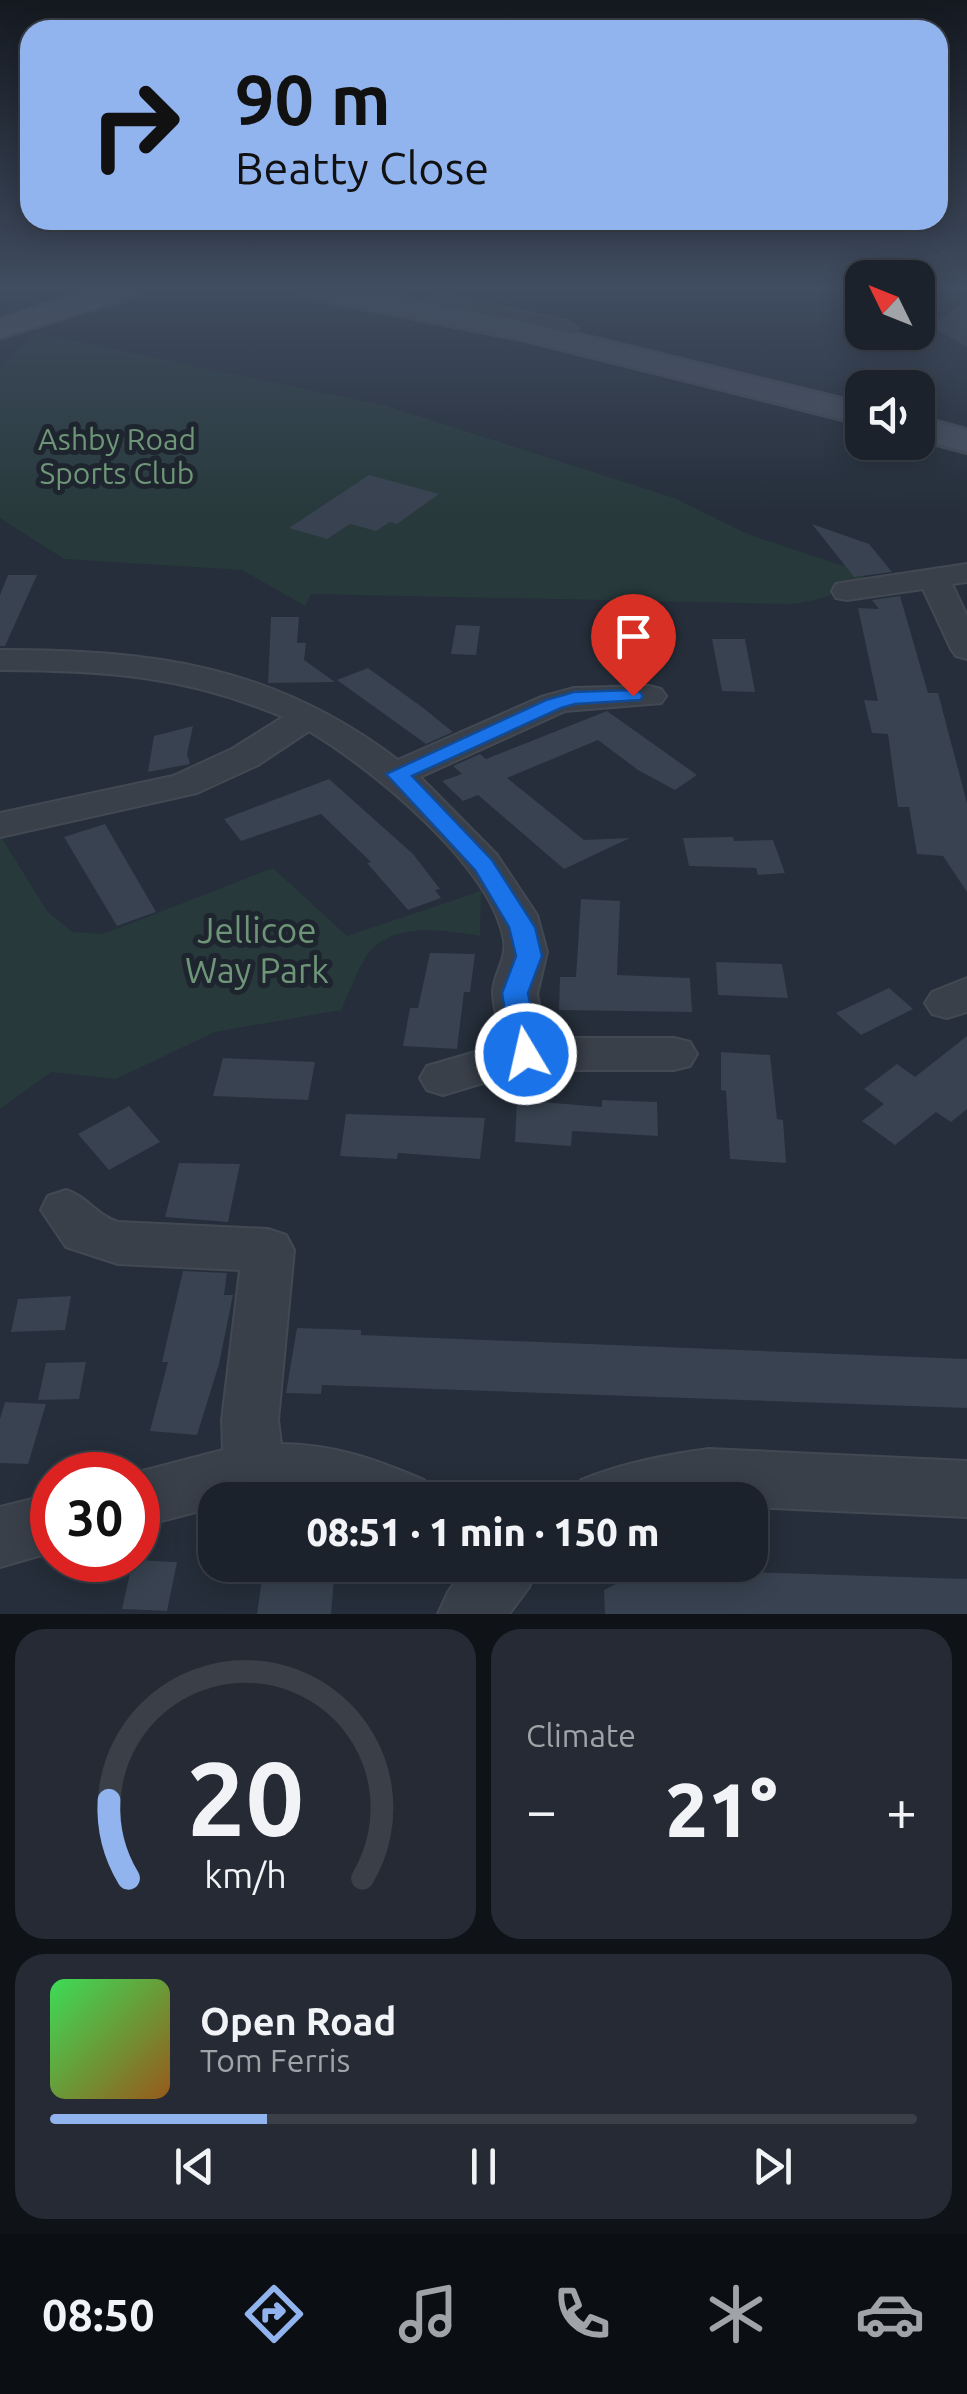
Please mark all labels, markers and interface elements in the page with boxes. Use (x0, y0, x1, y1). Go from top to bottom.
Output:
icon: right (70, 60, 200, 190)
text: 90 m (235, 60, 391, 138)
text: Beatty Close (235, 142, 489, 193)
north arrow (845, 260, 935, 350)
map controls (845, 260, 935, 460)
button: sound (845, 370, 935, 460)
park label: Ashby Road Sports Club (38, 422, 196, 490)
pin (591, 594, 676, 697)
icon: arrive (606, 609, 661, 664)
park label: Jellicoe Way Park (185, 910, 329, 990)
position arrow (474, 1002, 578, 1106)
speed limit sign: 30 (30, 1452, 160, 1582)
text: 08:51 · 1 min · 150 m (306, 1511, 660, 1553)
text: Climate (526, 1717, 636, 1753)
text: 20 (187, 1739, 304, 1856)
text: 21° (666, 1767, 777, 1851)
text: − (526, 1779, 557, 1840)
text: + (886, 1779, 917, 1840)
text: km/h (204, 1855, 287, 1895)
text: Open Road (200, 2000, 396, 2042)
text: Tom Ferris (200, 2042, 350, 2078)
icon: previous (167, 2139, 222, 2194)
icon: pause (456, 2139, 511, 2194)
icon: next (745, 2139, 800, 2194)
icon: directions (239, 2279, 309, 2349)
icon: music (393, 2279, 463, 2349)
icon: phone (547, 2279, 617, 2349)
icon: climate (701, 2279, 771, 2349)
icon: car (855, 2279, 925, 2349)
text: 08:50 (42, 2289, 155, 2340)

